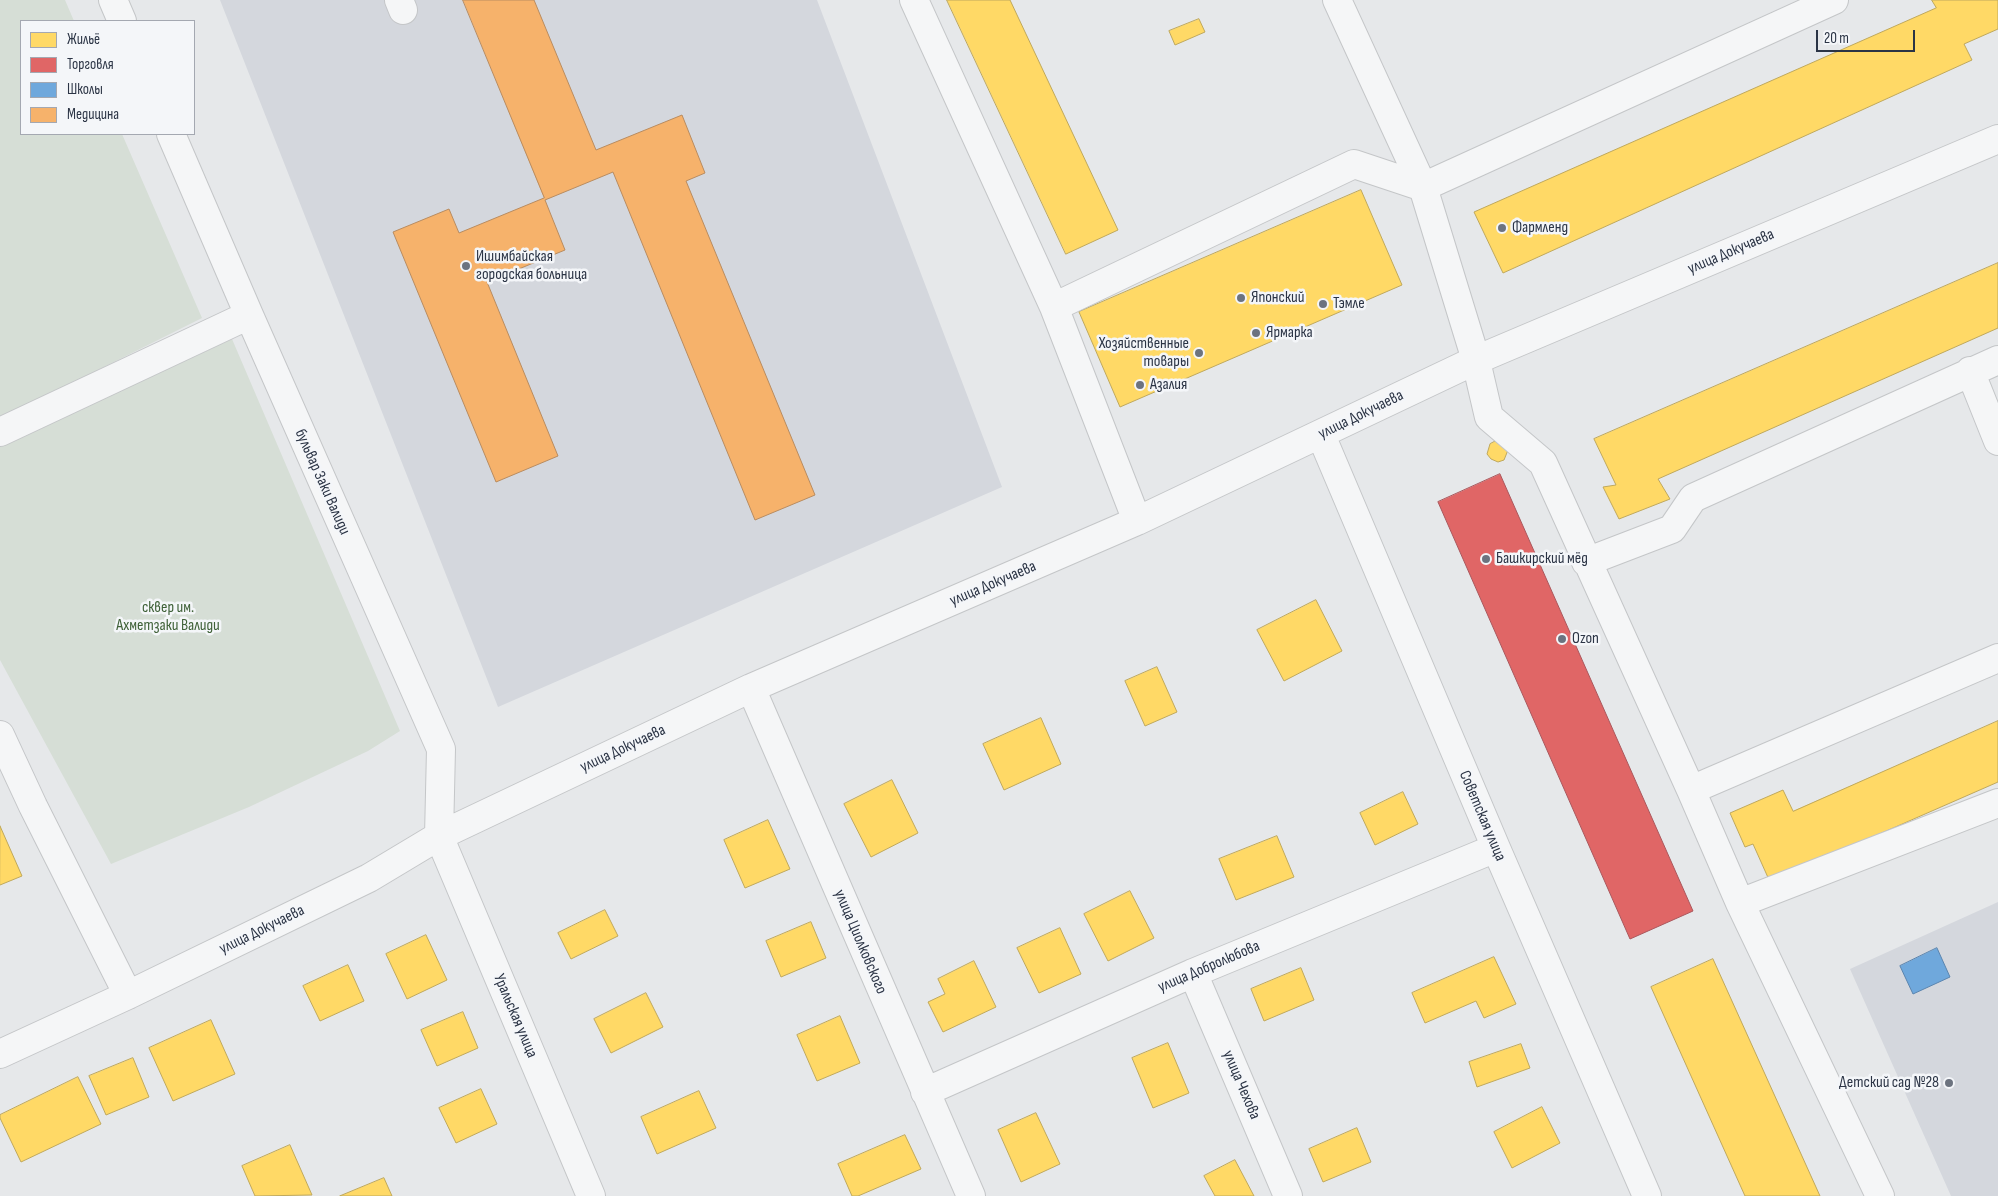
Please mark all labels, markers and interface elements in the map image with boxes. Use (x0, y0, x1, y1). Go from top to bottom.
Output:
legend (20, 20, 195, 135)
scale bar (1818, 20, 1917, 52)
text: 20 m (1824, 29, 1849, 48)
text: Жильё (67, 30, 100, 49)
text: Торговля (67, 55, 114, 74)
text: Школы (67, 80, 103, 99)
text: Медицина (67, 105, 119, 124)
place label: Фармленд (1512, 218, 1568, 238)
marker: Фармленд (1496, 222, 1508, 234)
street label: улица Докучаева (1685, 225, 1777, 279)
place label: Ишимбайская городская больница (476, 247, 587, 285)
marker: Ишимбайская городская больница (460, 260, 472, 272)
place label: Японский (1251, 288, 1304, 308)
marker: Японский (1235, 292, 1247, 304)
place label: Тэмле (1333, 294, 1365, 314)
marker: Тэмле (1317, 298, 1329, 310)
place label: Ярмарка (1266, 323, 1313, 343)
marker: Ярмарка (1250, 327, 1262, 339)
place label: Хозяйственные товары (1099, 334, 1189, 372)
marker: Хозяйственные товары (1193, 347, 1205, 359)
place label: Азалия (1150, 375, 1187, 395)
marker: Азалия (1134, 379, 1146, 391)
street label: улица Докучаева (1315, 386, 1407, 444)
street label: бульвар Заки Валиди (290, 426, 354, 538)
place label: Башкирский мёд (1496, 549, 1588, 569)
marker: Башкирский мёд (1480, 553, 1492, 565)
street label: улица Докучаева (947, 557, 1039, 611)
park label: сквер им. Ахметзаки Валиди (116, 598, 220, 636)
place label: Ozon (1572, 629, 1599, 649)
marker: Ozon (1556, 633, 1568, 645)
street label: улица Докучаева (577, 721, 669, 777)
street label: Советская улица (1454, 768, 1510, 864)
street label: улица Циолковского (829, 887, 891, 997)
street label: улица Докучаева (216, 901, 308, 959)
street label: улица Добролюбова (1155, 937, 1263, 997)
street label: Уральская улица (489, 971, 541, 1061)
street label: улица Чехова (1218, 1048, 1264, 1122)
place label: Детский сад №28 (1839, 1073, 1939, 1093)
marker: Детский сад №28 (1943, 1077, 1955, 1089)

